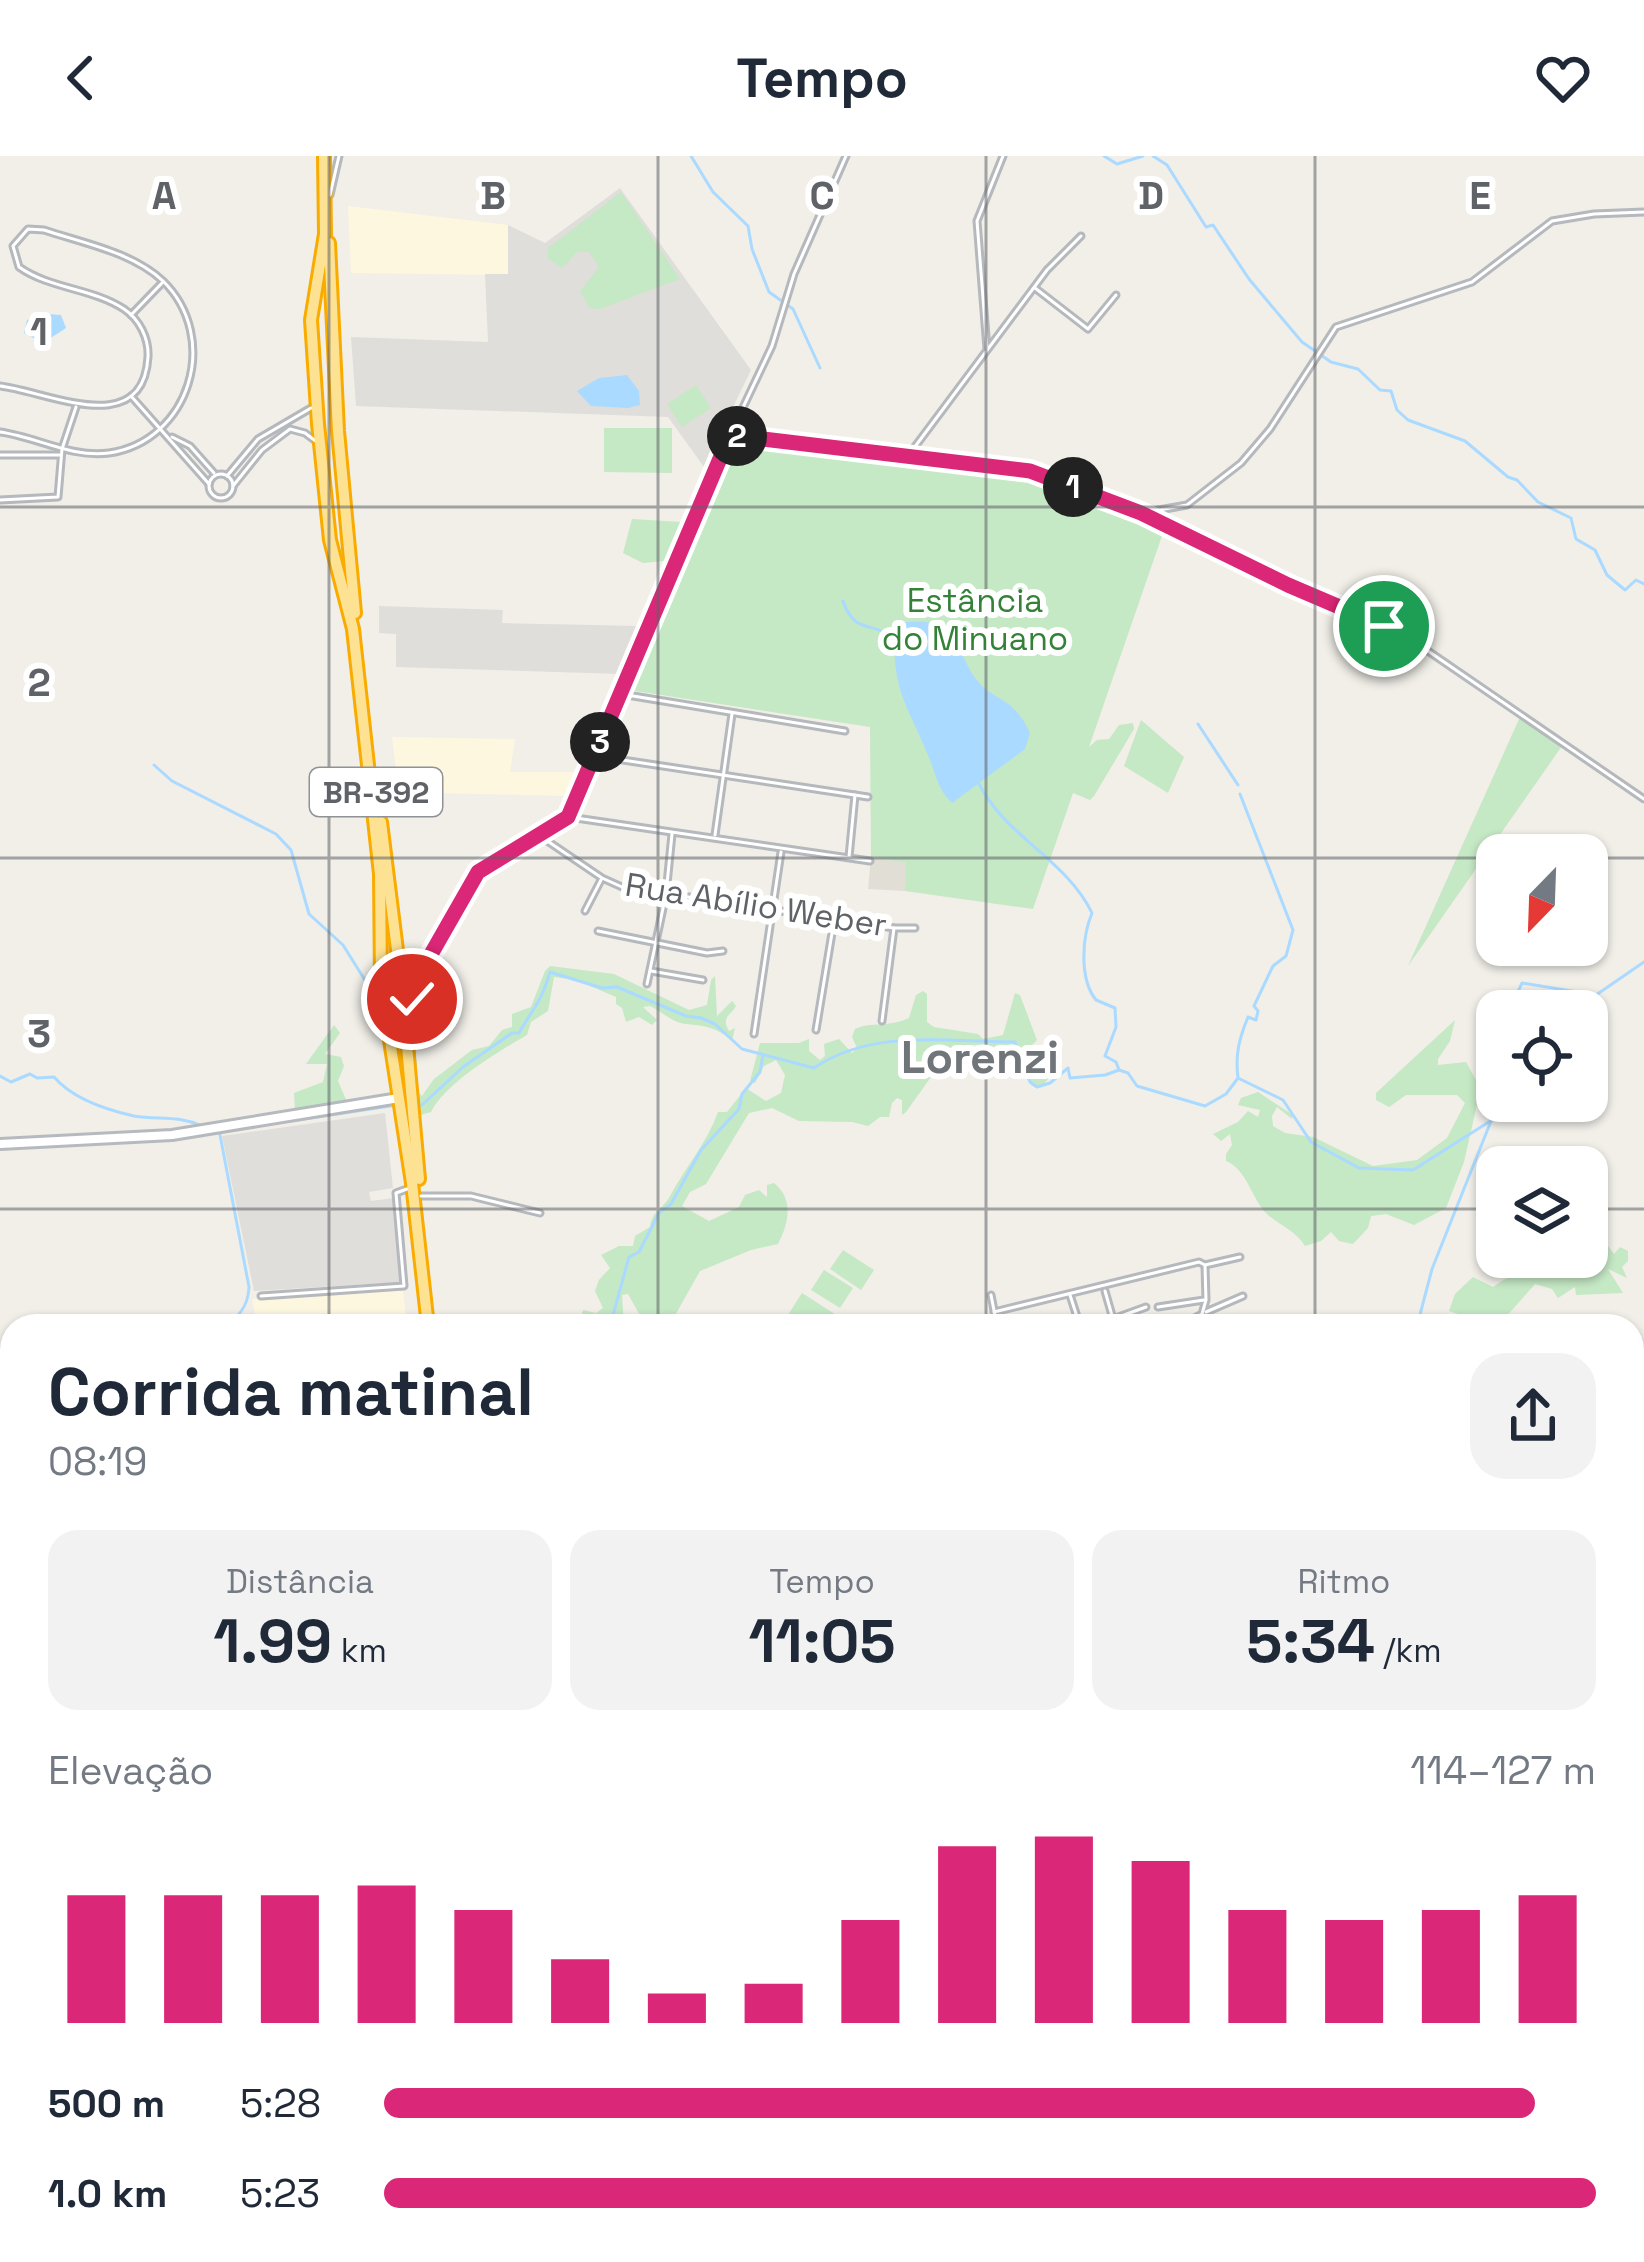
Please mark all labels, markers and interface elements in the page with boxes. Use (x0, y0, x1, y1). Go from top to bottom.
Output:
text: Tempo (736, 44, 908, 113)
icon: back (48, 45, 114, 111)
icon: heart (1530, 45, 1596, 111)
text: A (152, 171, 177, 220)
text: B (480, 171, 506, 220)
text: C (809, 171, 835, 220)
text: D (1138, 171, 1164, 220)
text: E (1469, 171, 1491, 220)
text: 1 (30, 307, 48, 356)
pin: 2 (707, 406, 767, 466)
text: 2 (727, 415, 747, 457)
pin: 1 (1043, 457, 1103, 517)
text: 1 (1066, 466, 1080, 508)
pin (1333, 575, 1435, 677)
park label: Estância do Minuano (882, 580, 1068, 660)
icon: arrive (1351, 593, 1417, 659)
text: 2 (27, 658, 51, 707)
pin: 3 (570, 712, 630, 772)
text: 3 (590, 721, 610, 763)
road number: BR-392 (310, 768, 442, 816)
north arrow (1476, 834, 1608, 966)
map controls (1476, 834, 1608, 1278)
street label: Rua Abílio Weber (622, 864, 890, 946)
pin (361, 948, 463, 1050)
icon: check (379, 966, 445, 1032)
button: locate (1476, 990, 1608, 1122)
text: 3 (27, 1009, 51, 1058)
district label: Lorenzi (901, 1029, 1059, 1086)
button: layers (1476, 1146, 1608, 1278)
text: Corrida matinal (48, 1350, 534, 1434)
button: share (1470, 1353, 1596, 1479)
text: 08:19 (48, 1437, 147, 1486)
text: Distância (226, 1561, 374, 1603)
text: Tempo (769, 1561, 875, 1603)
text: Ritmo (1298, 1561, 1390, 1603)
text: 1.99 (213, 1603, 332, 1680)
text: 11:05 (749, 1603, 896, 1680)
text: 5:34 (1246, 1603, 1375, 1680)
text: km (332, 1630, 387, 1672)
text: /km (1375, 1630, 1442, 1672)
text: Elevação (48, 1746, 213, 1795)
text: 114–127 m (1410, 1746, 1596, 1795)
text: 500 m (48, 2079, 165, 2128)
text: 5:28 (240, 2079, 321, 2128)
text: 1.0 km (48, 2169, 167, 2218)
text: 5:23 (240, 2169, 320, 2218)

